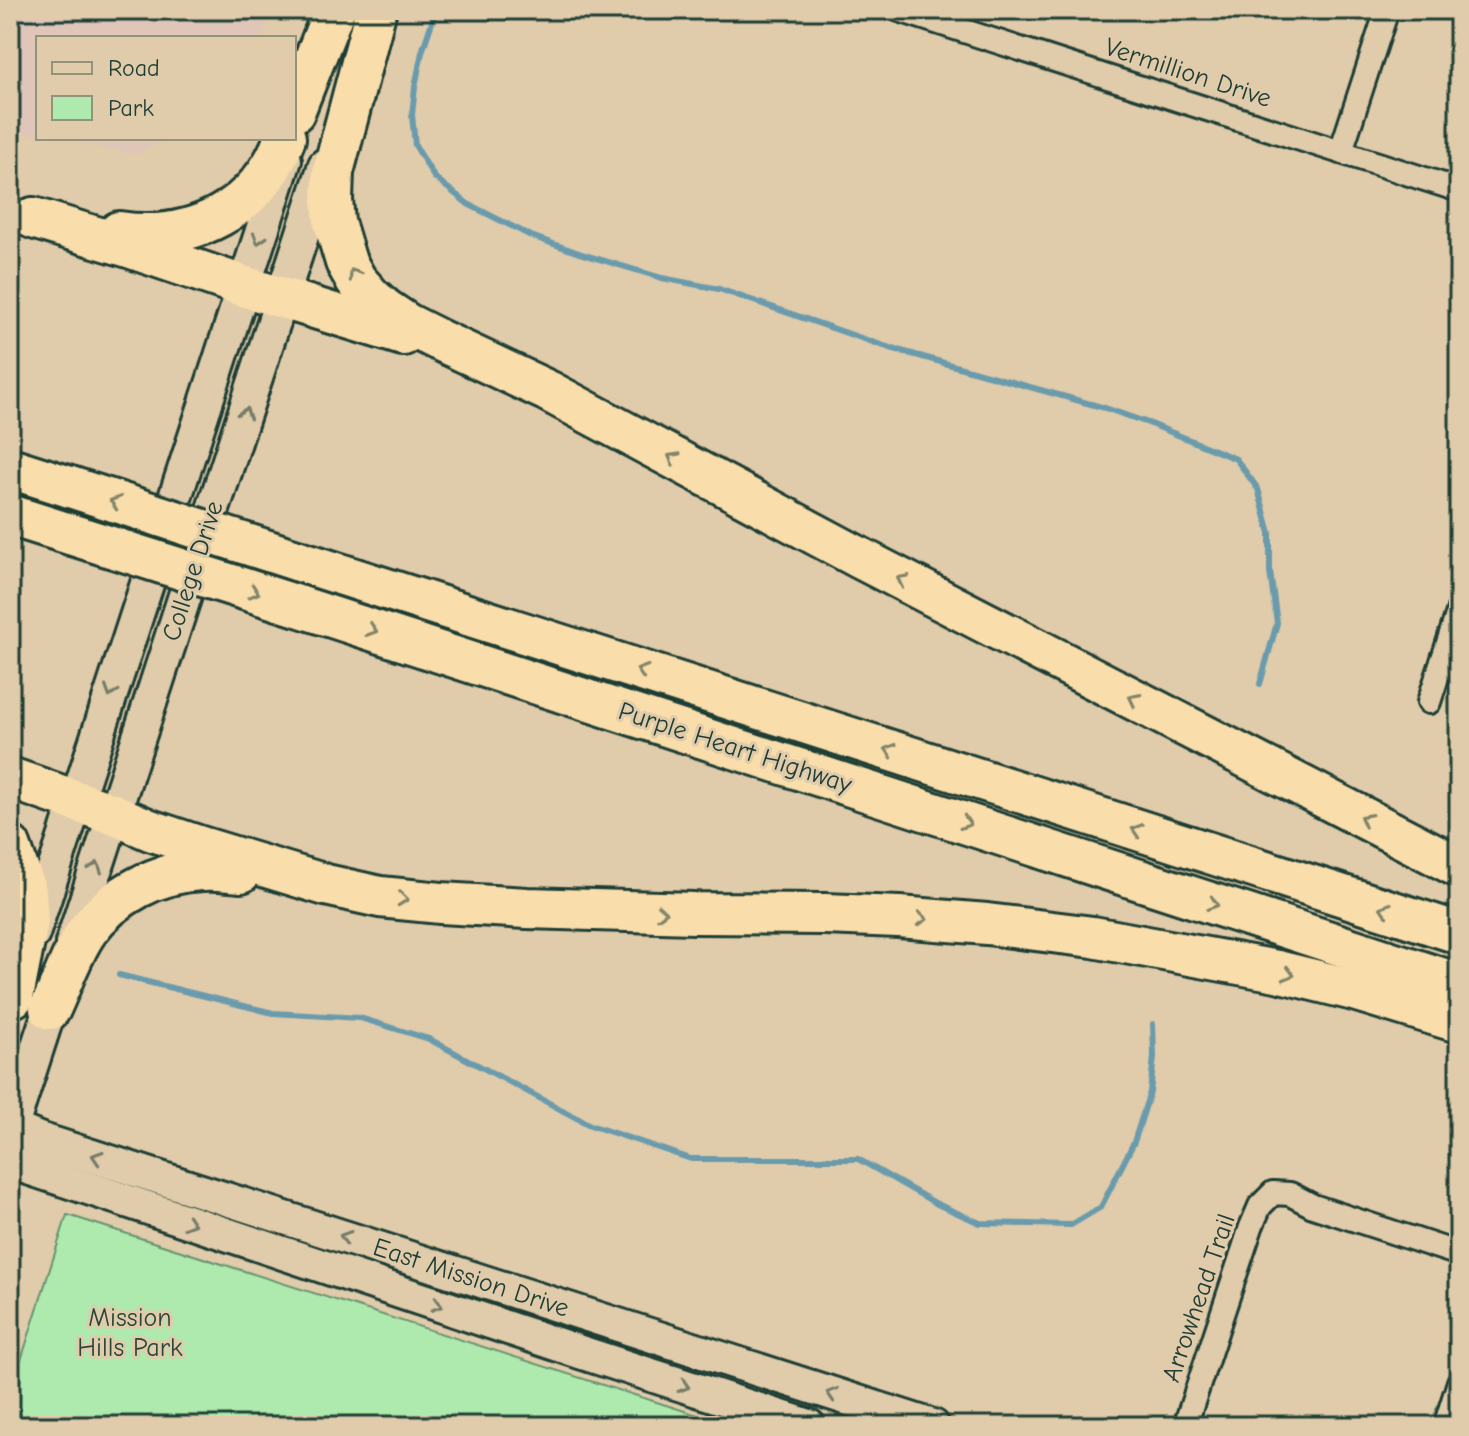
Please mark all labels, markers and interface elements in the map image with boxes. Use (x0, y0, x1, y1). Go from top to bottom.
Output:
street label: Vermillion Drive (1101, 32, 1275, 114)
legend (36, 36, 296, 140)
text: Road (108, 54, 160, 82)
text: Park (108, 94, 154, 122)
one-way arrow (252, 231, 268, 245)
one-way arrow (349, 269, 364, 283)
one-way arrow (235, 407, 251, 421)
one-way arrow (667, 452, 682, 468)
one-way arrow (108, 495, 122, 511)
street label: College Drive (156, 497, 230, 645)
one-way arrow (896, 574, 911, 590)
one-way arrow (246, 583, 260, 599)
one-way arrow (365, 621, 379, 637)
one-way arrow (636, 664, 650, 680)
one-way arrow (105, 684, 121, 698)
one-way arrow (1127, 693, 1142, 708)
street label: Purple Heart Highway (615, 696, 856, 800)
one-way arrow (883, 743, 897, 759)
one-way arrow (1358, 813, 1373, 828)
one-way arrow (958, 814, 972, 830)
one-way arrow (1131, 823, 1145, 839)
one-way arrow (87, 861, 103, 875)
one-way arrow (396, 891, 409, 908)
one-way arrow (1205, 894, 1219, 910)
one-way arrow (1378, 902, 1392, 918)
one-way arrow (656, 903, 669, 920)
one-way arrow (916, 910, 929, 927)
one-way arrow (1282, 965, 1296, 982)
one-way arrow (91, 1151, 105, 1167)
street label: Arrowhead Trail (1156, 1210, 1242, 1386)
one-way arrow (182, 1213, 196, 1229)
one-way arrow (338, 1230, 352, 1246)
street label: East Mission Drive (369, 1232, 573, 1324)
one-way arrow (429, 1295, 443, 1311)
park label: Mission Hills Park (77, 1303, 183, 1363)
one-way arrow (677, 1377, 690, 1393)
one-way arrow (826, 1387, 840, 1403)

